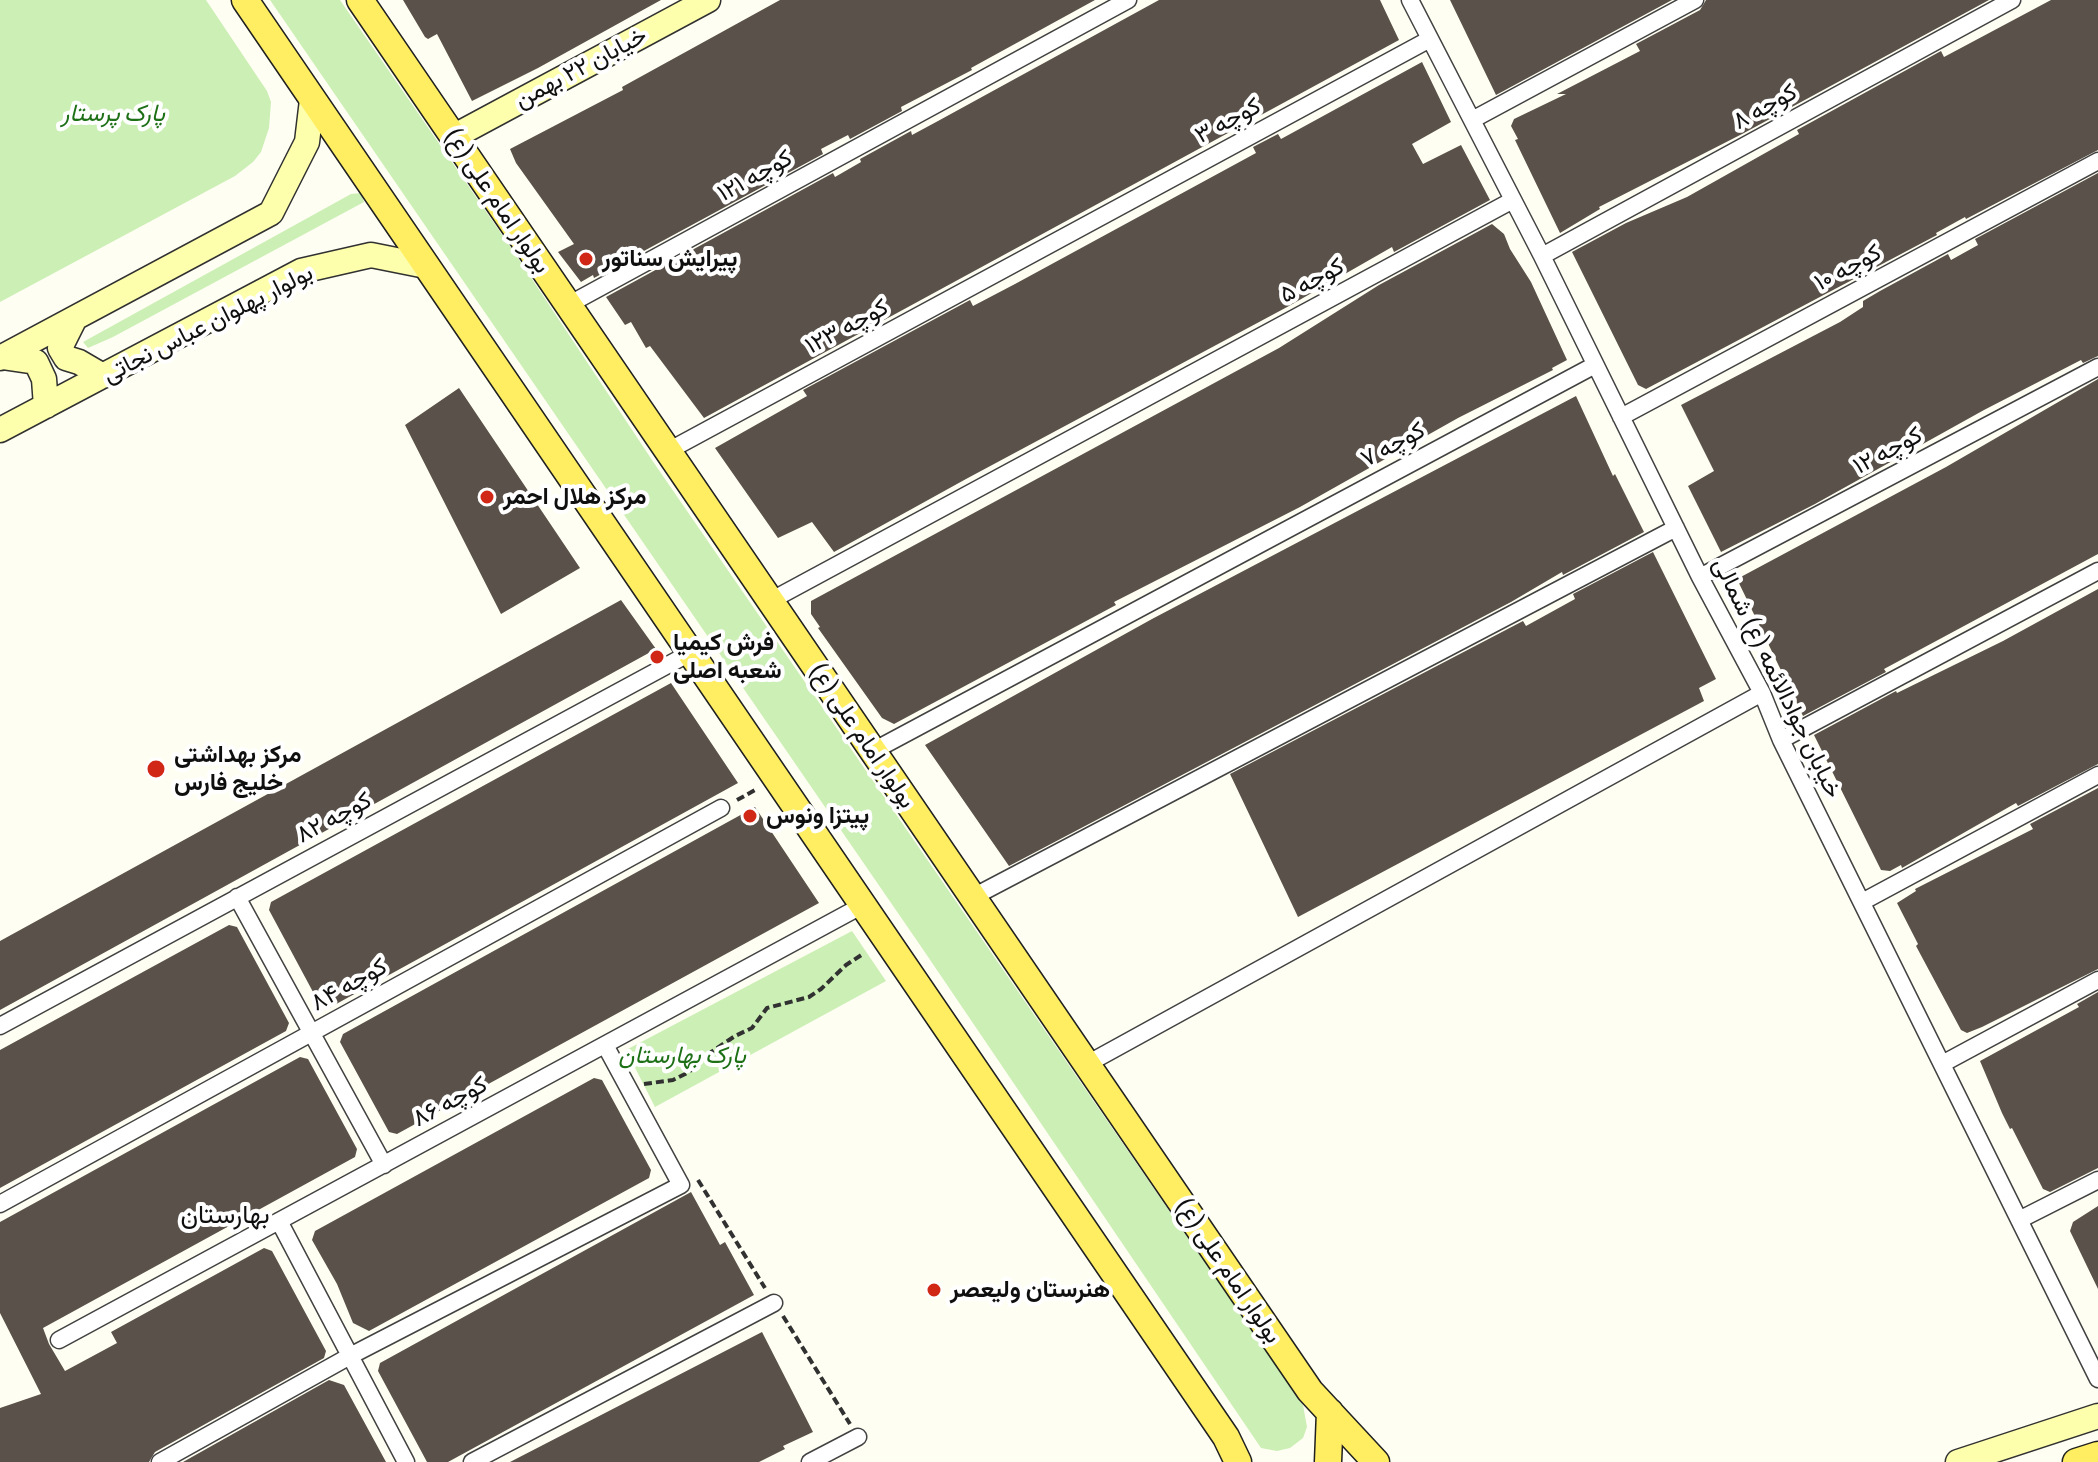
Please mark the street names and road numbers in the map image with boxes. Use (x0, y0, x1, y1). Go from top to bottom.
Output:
street label: خیابان ۲۲ بهمن (510, 21, 652, 115)
street label: کوچه ۸ (1728, 78, 1802, 136)
street label: کوچه ۳ (1190, 92, 1266, 150)
street label: بولوار امام علی (ع) (438, 123, 556, 279)
street label: کوچه ۱۲۱ (713, 144, 797, 208)
street label: کوچه ۱۰ (1810, 238, 1886, 298)
street label: کوچه ۵ (1275, 252, 1349, 310)
street label: بولوار پهلوان عباس نجاتی (98, 258, 318, 390)
street label: کوچه ۱۲۳ (801, 293, 893, 361)
street label: کوچه ۷ (1356, 416, 1430, 474)
street label: کوچه ۱۲ (1849, 421, 1927, 481)
street label: خیابان جوادالائمه (ع) شمالی (1706, 553, 1848, 803)
street label: بولوار امام علی (ع) (803, 658, 921, 814)
street label: کوچه ۸۲ (291, 786, 377, 850)
street label: کوچه ۸۴ (306, 952, 392, 1018)
street label: کوچه ۸۶ (408, 1070, 492, 1134)
street label: بولوار امام علی (ع) (1169, 1193, 1287, 1349)

